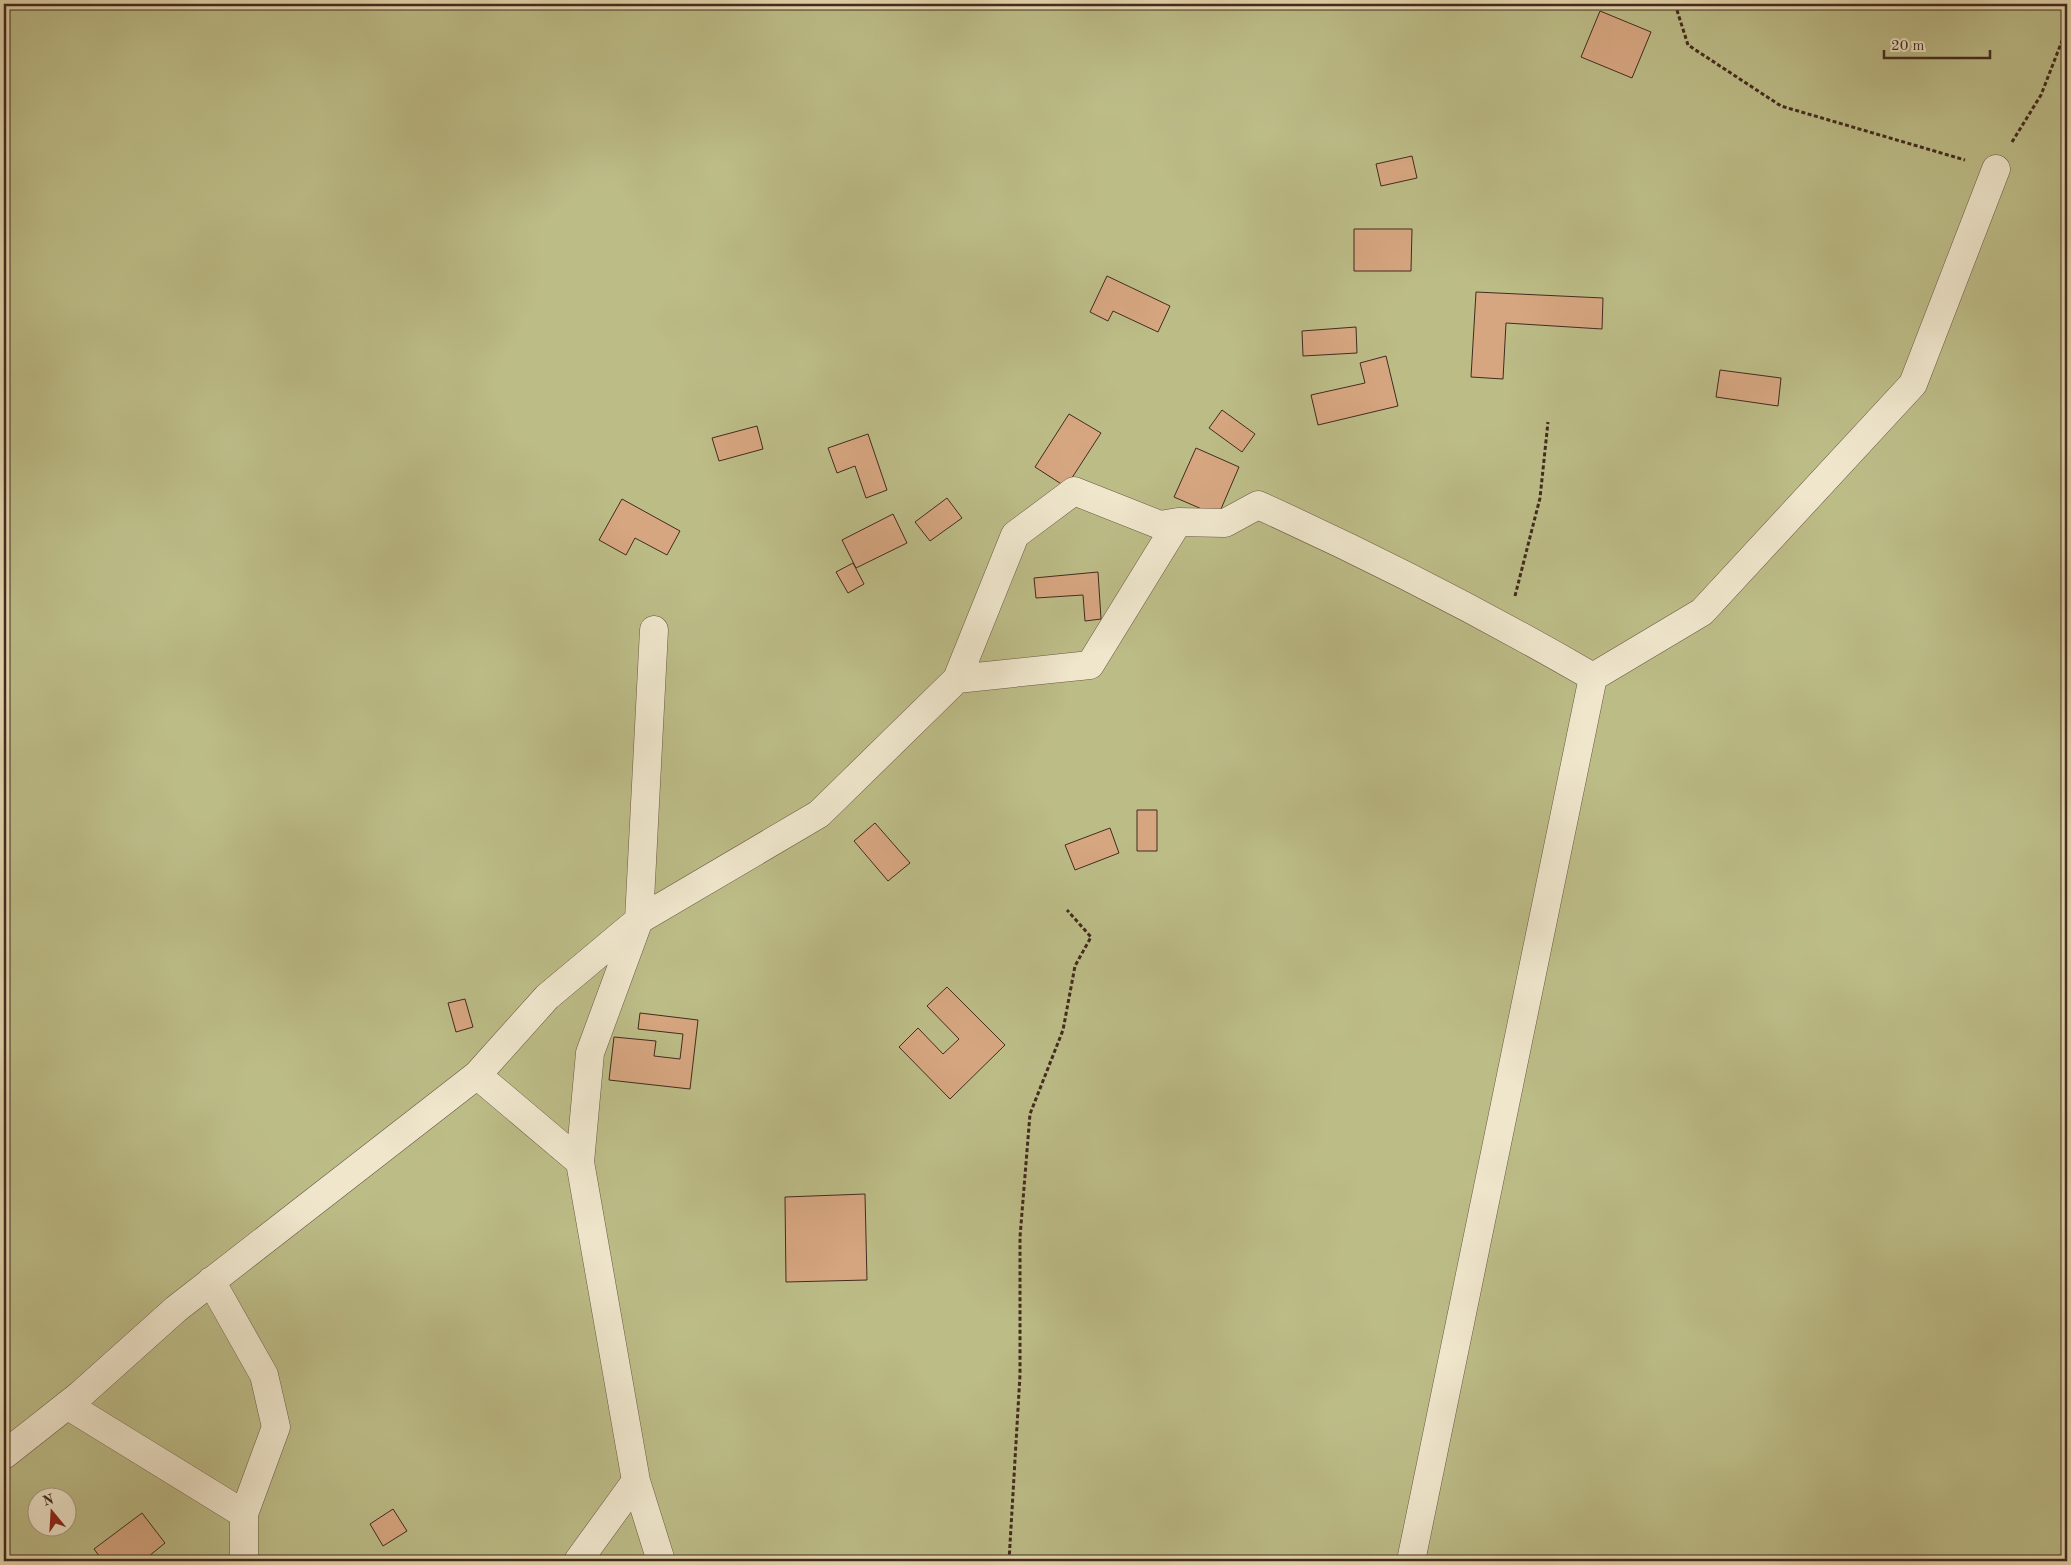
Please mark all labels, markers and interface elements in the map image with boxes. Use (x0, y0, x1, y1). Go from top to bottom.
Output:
scale bar (1884, 28, 1990, 60)
text: 20 m (1891, 39, 1925, 54)
north arrow (28, 1488, 78, 1538)
text: N (41, 1492, 56, 1509)

